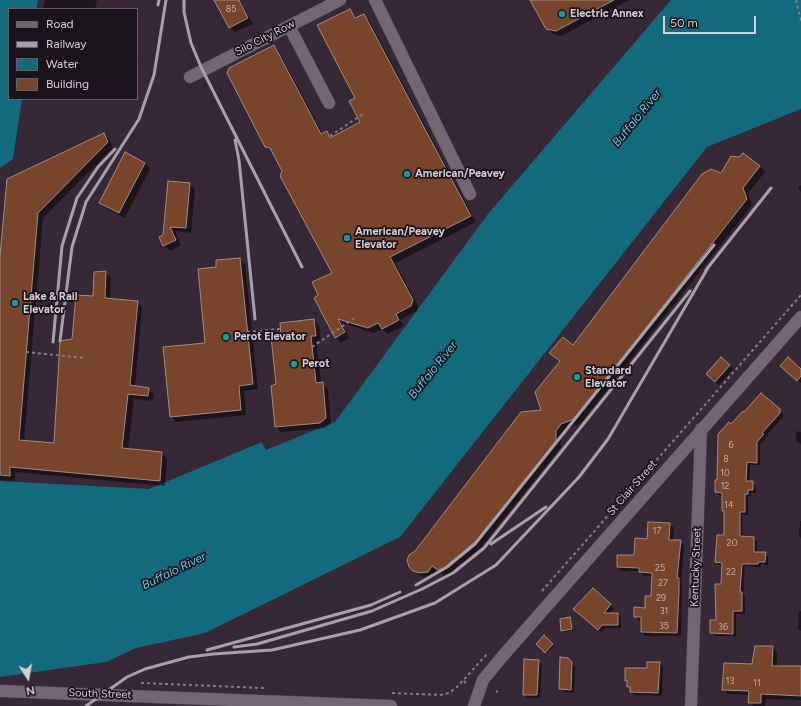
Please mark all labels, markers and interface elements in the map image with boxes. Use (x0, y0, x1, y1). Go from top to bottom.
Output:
house number: 85 (226, 4, 236, 14)
place label: Electric Annex (570, 7, 644, 21)
legend (8, 8, 138, 100)
scale bar (665, 8, 758, 34)
marker: Electric Annex (557, 9, 567, 19)
text: 50 m (670, 16, 698, 30)
text: Road (46, 17, 74, 31)
street label: Silo City Row (233, 17, 297, 59)
text: Railway (46, 37, 87, 51)
text: Water (46, 57, 78, 71)
text: Building (46, 77, 89, 91)
water label: Buffalo River (610, 86, 664, 150)
place label: American/Peavey (415, 167, 505, 181)
marker: American/Peavey (402, 169, 412, 179)
place label: American/Peavey Elevator (355, 225, 445, 251)
marker: American/Peavey Elevator (342, 233, 352, 243)
place label: Lake & Rail Elevator (23, 290, 77, 316)
marker: Lake & Rail Elevator (10, 298, 20, 308)
place label: Perot Elevator (234, 330, 306, 344)
marker: Perot Elevator (221, 332, 231, 342)
water label: Buffalo River (406, 338, 460, 402)
place label: Perot (302, 357, 330, 371)
marker: Perot (289, 359, 299, 369)
place label: Standard Elevator (585, 364, 631, 390)
marker: Standard Elevator (572, 372, 582, 382)
house number: 6 (728, 440, 734, 450)
house number: 8 (723, 454, 729, 464)
street label: St Clair Street (604, 457, 660, 519)
house number: 10 (720, 468, 730, 478)
house number: 12 (721, 481, 729, 491)
house number: 14 (724, 500, 734, 510)
house number: 17 (653, 526, 661, 536)
street label: Kentucky Street (688, 527, 704, 607)
house number: 20 (727, 538, 737, 548)
water label: Buffalo River (140, 549, 208, 593)
house number: 25 (655, 563, 665, 573)
house number: 22 (726, 567, 736, 577)
house number: 27 (658, 578, 668, 588)
house number: 29 (656, 593, 666, 603)
house number: 31 (660, 606, 668, 616)
house number: 35 (659, 621, 669, 631)
house number: 36 (718, 622, 728, 632)
north arrow (8, 658, 48, 698)
house number: 13 (726, 676, 734, 686)
house number: 11 (753, 678, 761, 688)
text: N (25, 683, 36, 697)
street label: South Street (68, 686, 132, 702)

